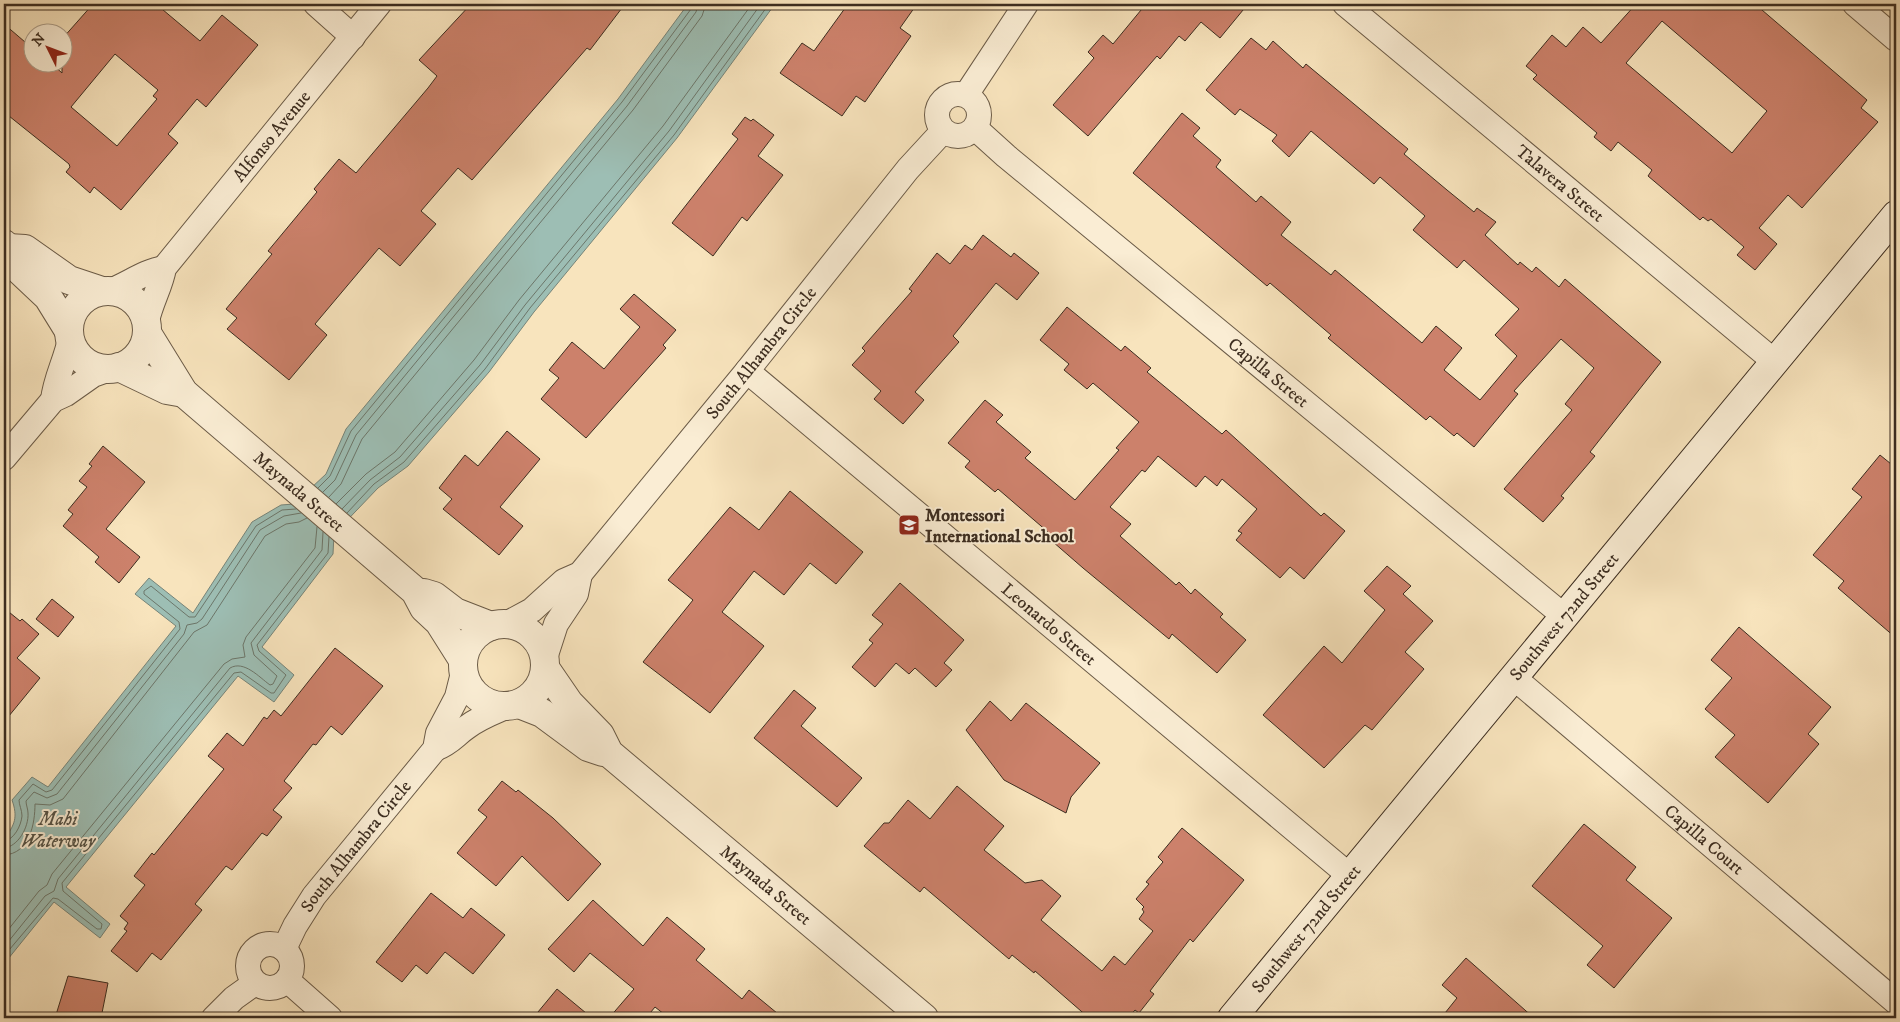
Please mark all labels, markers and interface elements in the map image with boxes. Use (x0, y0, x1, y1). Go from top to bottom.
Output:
north arrow (22, 22, 72, 72)
text: N (29, 29, 50, 50)
street label: Alfonso Avenue (229, 87, 316, 187)
street label: Talavera Street (1511, 141, 1609, 227)
street label: South Alhambra Circle (702, 283, 822, 424)
street label: Capilla Street (1223, 333, 1313, 413)
street label: Maynada Street (248, 447, 349, 538)
place label: Montessori International School (925, 505, 1074, 548)
school or university icon: Montessori International School (897, 513, 921, 537)
street label: Southwest 72nd Street (1505, 548, 1624, 686)
street label: Leonardo Street (996, 579, 1101, 671)
street label: South Alhambra Circle (297, 776, 417, 917)
street label: Capilla Court (1659, 800, 1748, 880)
water label: Mahi Waterway (21, 808, 97, 853)
street label: Maynada Street (715, 841, 816, 931)
street label: Southwest 72nd Street (1247, 860, 1366, 998)

